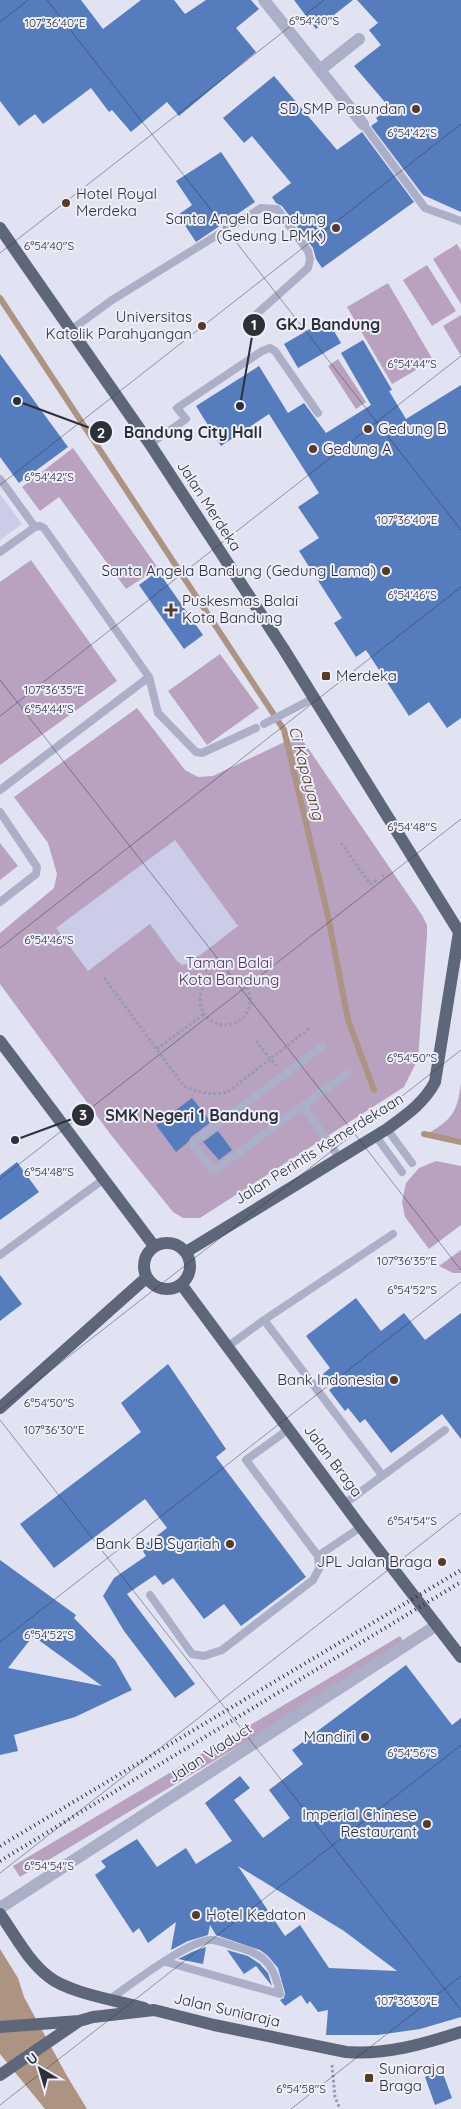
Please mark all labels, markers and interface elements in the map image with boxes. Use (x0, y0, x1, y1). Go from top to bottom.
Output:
text: 6°54'40"S (289, 13, 339, 28)
text: 107°36'40"E (25, 15, 86, 30)
place label: SD SMP Pasundan (280, 99, 406, 118)
marker: SD SMP Pasundan (410, 103, 422, 115)
text: 6°54'42"S (387, 125, 437, 140)
place label: Hotel Royal Merdeka (76, 184, 157, 220)
marker: Hotel Royal Merdeka (60, 197, 72, 209)
place label: Santa Angela Bandung (Gedung LPMK) (166, 209, 326, 245)
marker: Santa Angela Bandung (Gedung LPMK) (330, 222, 342, 234)
text: 6°54'40"S (24, 238, 74, 253)
place label: Universitas Katolik Parahyangan (46, 307, 192, 343)
callout: GKJ Bandung (241, 309, 391, 340)
text: GKJ Bandung (276, 314, 380, 334)
text: 1 (251, 315, 257, 334)
marker: Universitas Katolik Parahyangan (196, 320, 208, 332)
text: 6°54'44"S (387, 356, 437, 371)
callout: Bandung City Hall (89, 417, 272, 448)
place label: Gedung B (378, 419, 447, 438)
text: Bandung City Hall (124, 422, 262, 442)
text: 2 (97, 423, 105, 442)
marker: Gedung B (362, 423, 374, 435)
place label: Gedung A (323, 439, 392, 458)
marker: Gedung A (307, 443, 319, 455)
street label: Jalan Merdeka (173, 457, 246, 554)
text: 6°54'42"S (24, 469, 74, 484)
text: 107°36'40"E (377, 512, 438, 527)
place label: Santa Angela Bandung (Gedung Lama) (102, 561, 376, 580)
marker: Santa Angela Bandung (Gedung Lama) (380, 565, 392, 577)
text: 6°54'46"S (387, 587, 437, 602)
place label: Puskesmas Balai Kota Bandung (182, 591, 298, 627)
marker: Puskesmas Balai Kota Bandung (164, 603, 178, 617)
place label: Merdeka (336, 666, 397, 685)
marker: Merdeka (320, 670, 332, 682)
text: 107°36'35"E (24, 682, 84, 697)
text: 6°54'44"S (24, 701, 74, 716)
water label: Ci Kapayang (285, 724, 329, 823)
text: 6°54'48"S (387, 819, 437, 834)
text: 6°54'46"S (24, 932, 74, 947)
park label: Taman Balai Kota Bandung (179, 953, 279, 989)
text: 6°54'50"S (387, 1050, 438, 1065)
street label: Jalan Perintis Kemerdekaan (231, 1089, 407, 1208)
callout: SMK Negeri 1 Bandung (71, 1100, 289, 1131)
text: 3 (79, 1105, 87, 1124)
text: SMK Negeri 1 Bandung (105, 1105, 279, 1125)
text: 6°54'48"S (24, 1164, 74, 1179)
text: 107°36'35"E (377, 1253, 437, 1268)
text: 6°54'52"S (387, 1282, 437, 1297)
place label: Bank Indonesia (277, 1370, 384, 1389)
marker: Bank Indonesia (388, 1374, 400, 1386)
text: 6°54'50"S (24, 1395, 75, 1410)
street label: Jalan Braga (300, 1421, 367, 1501)
text: 107°36'30"E (24, 1422, 85, 1437)
text: 6°54'54"S (387, 1513, 437, 1528)
place label: Bank BJB Syariah (96, 1534, 220, 1553)
marker: Bank BJB Syariah (224, 1538, 236, 1550)
place label: JPL Jalan Braga (317, 1552, 432, 1571)
marker: JPL Jalan Braga (436, 1556, 448, 1568)
text: 6°54'52"S (24, 1627, 74, 1642)
street label: Jalan Viaduct (164, 1718, 255, 1787)
place label: Mandiri (304, 1727, 355, 1746)
marker: Mandiri (359, 1731, 371, 1743)
text: 6°54'56"S (387, 1745, 437, 1760)
place label: Imperial Chinese Restaurant (302, 1805, 417, 1841)
marker: Imperial Chinese Restaurant (421, 1818, 433, 1830)
text: 6°54'54"S (24, 1858, 74, 1873)
place label: Hotel Kedaton (206, 1905, 306, 1924)
marker: Hotel Kedaton (190, 1909, 202, 1921)
street label: Jalan Suniaraja (172, 1988, 282, 2031)
text: 107°36'30"E (377, 1993, 438, 2008)
north arrow (15, 2044, 65, 2094)
text: U (23, 2049, 41, 2069)
place label: Suniaraja Braga (379, 2059, 445, 2095)
marker: Suniaraja Braga (363, 2072, 375, 2084)
text: 6°54'58"S (276, 2081, 326, 2096)

